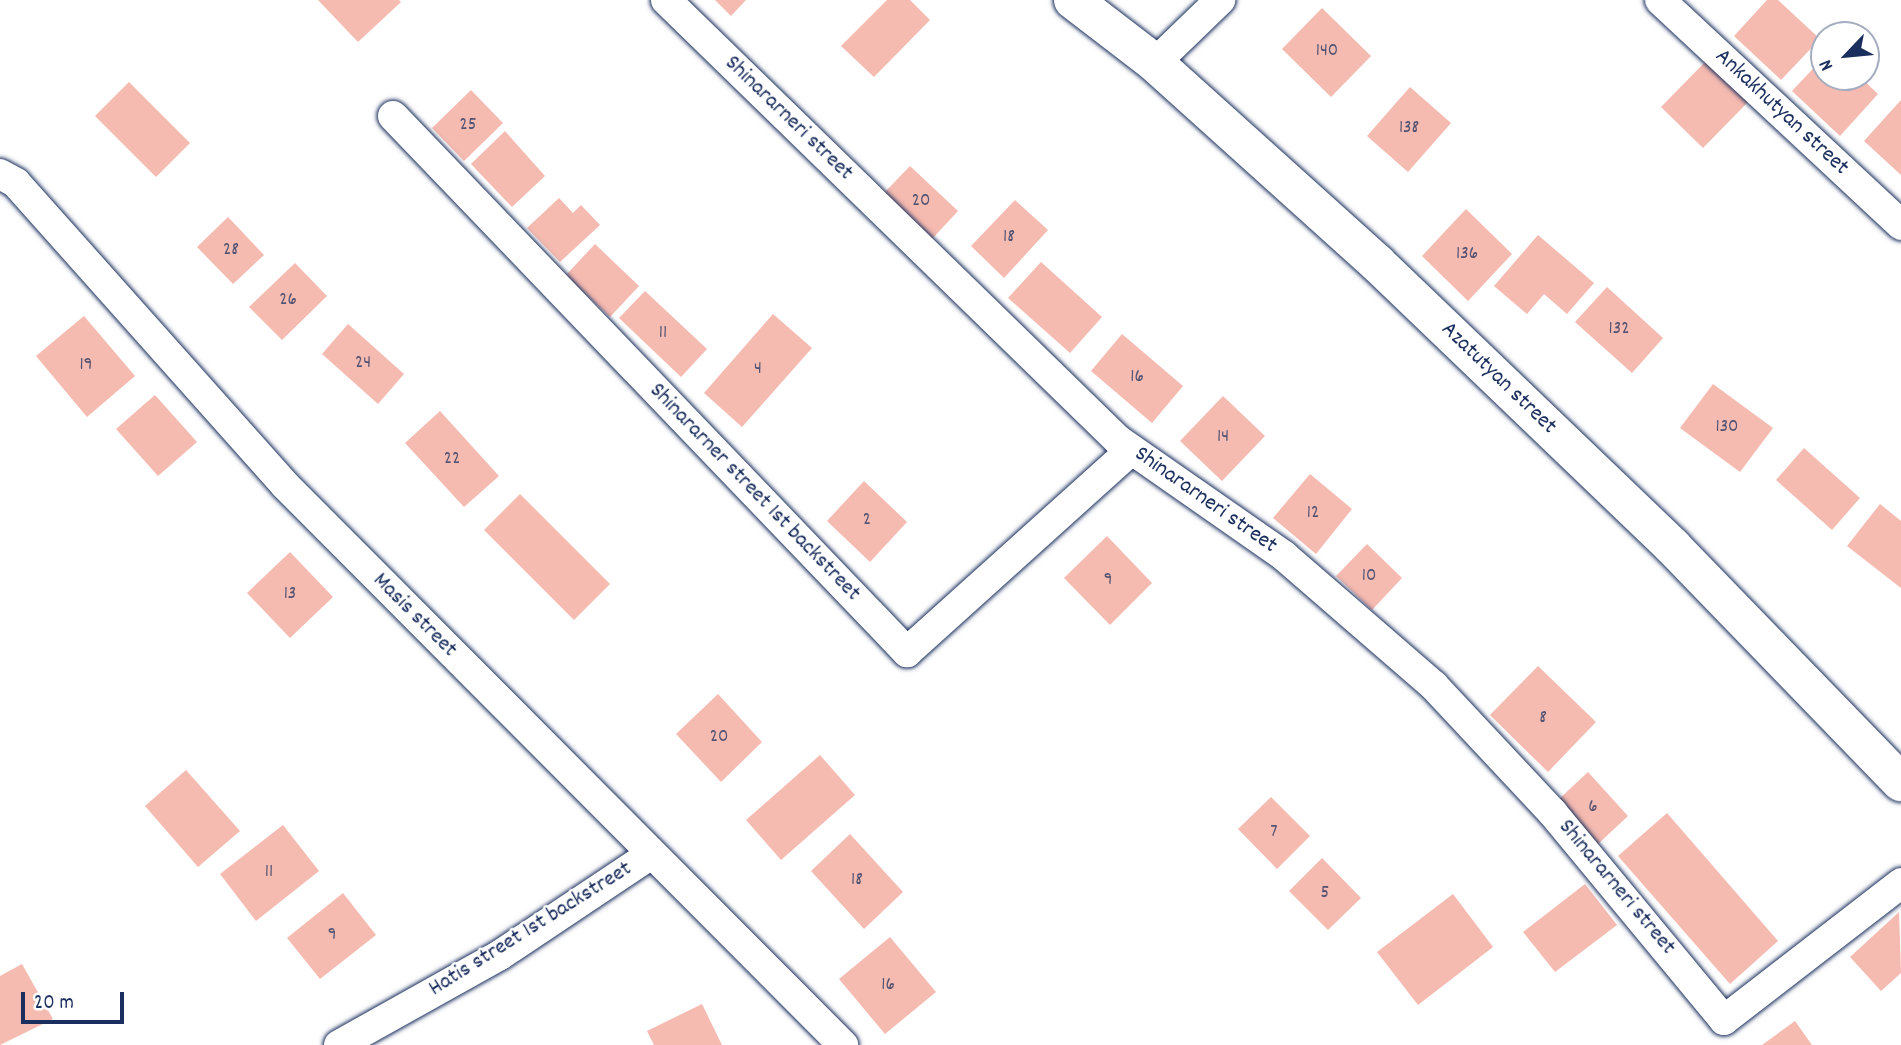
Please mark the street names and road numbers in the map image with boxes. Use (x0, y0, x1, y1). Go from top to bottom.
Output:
street label: Ankakhutyan street (1708, 44, 1854, 182)
street label: Shinararneri street (718, 51, 858, 187)
street label: Azatutyan street (1434, 317, 1562, 441)
street label: Shinararner street 1st backstreet (642, 378, 866, 608)
street label: Shinararneri street (1128, 441, 1282, 561)
street label: Masis street (366, 568, 462, 664)
street label: Shinararneri street (1551, 815, 1681, 961)
street label: Hatis street 1st backstreet (424, 856, 638, 1004)

